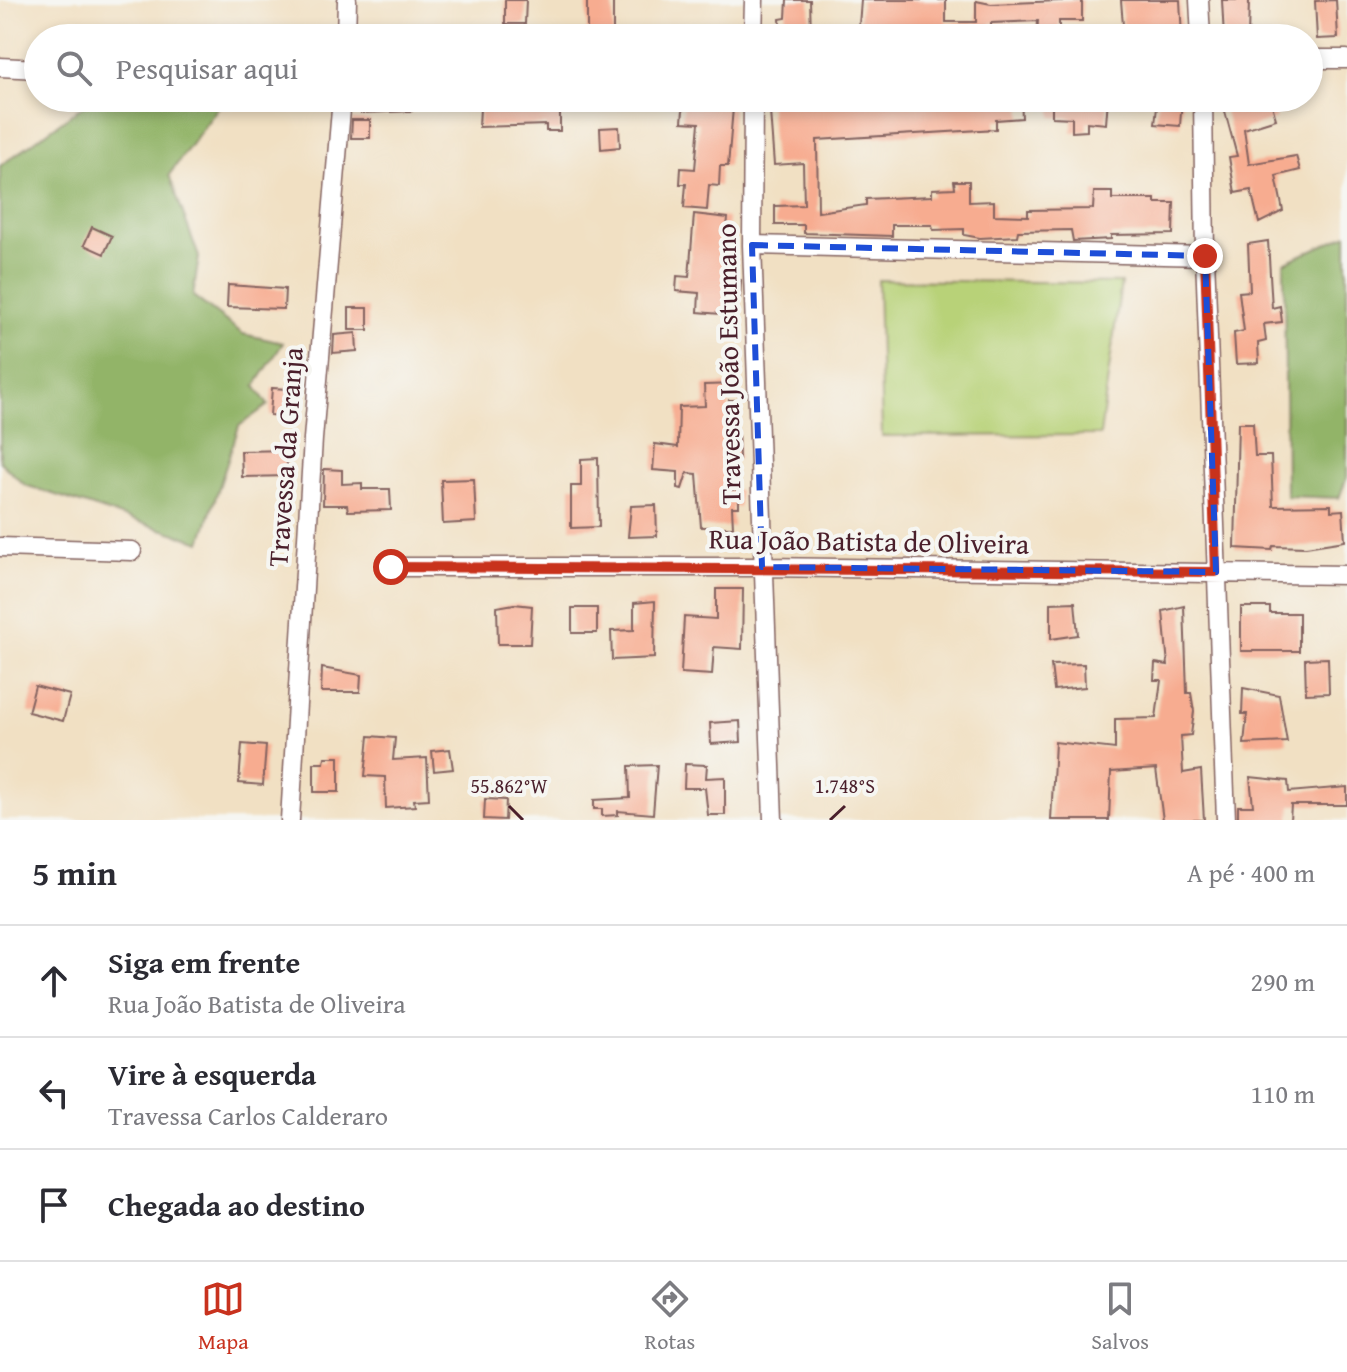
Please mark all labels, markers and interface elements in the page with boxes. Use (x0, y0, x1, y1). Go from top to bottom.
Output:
search box (24, 24, 1323, 112)
icon: search (52, 46, 96, 90)
text: Pesquisar aqui (116, 46, 298, 90)
street label: Travessa João Estumano (705, 223, 750, 505)
route end (1187, 238, 1223, 274)
street label: Travessa da Granja (256, 345, 313, 568)
street label: Rua João Batista de Oliveira (708, 517, 1030, 564)
route start (373, 549, 409, 585)
text: 55.862°W (470, 771, 548, 800)
text: 1.748°S (815, 771, 875, 800)
text: 5 min (32, 848, 117, 897)
text: A pé · 400 m (1187, 853, 1315, 892)
text: Siga em frente (108, 940, 300, 984)
icon: ahead (32, 959, 76, 1003)
text: 290 m (1250, 962, 1315, 1001)
text: Rua João Batista de Oliveira (108, 984, 406, 1023)
text: Vire à esquerda (108, 1052, 316, 1096)
icon: left (32, 1071, 76, 1115)
text: 110 m (1250, 1074, 1315, 1113)
text: Travessa Carlos Calderaro (108, 1096, 388, 1135)
icon: arrive (32, 1183, 76, 1227)
text: Chegada ao destino (108, 1183, 365, 1227)
tab: Mapa (198, 1277, 249, 1357)
tab: Rotas (645, 1277, 695, 1357)
tab: Salvos (1091, 1277, 1149, 1357)

